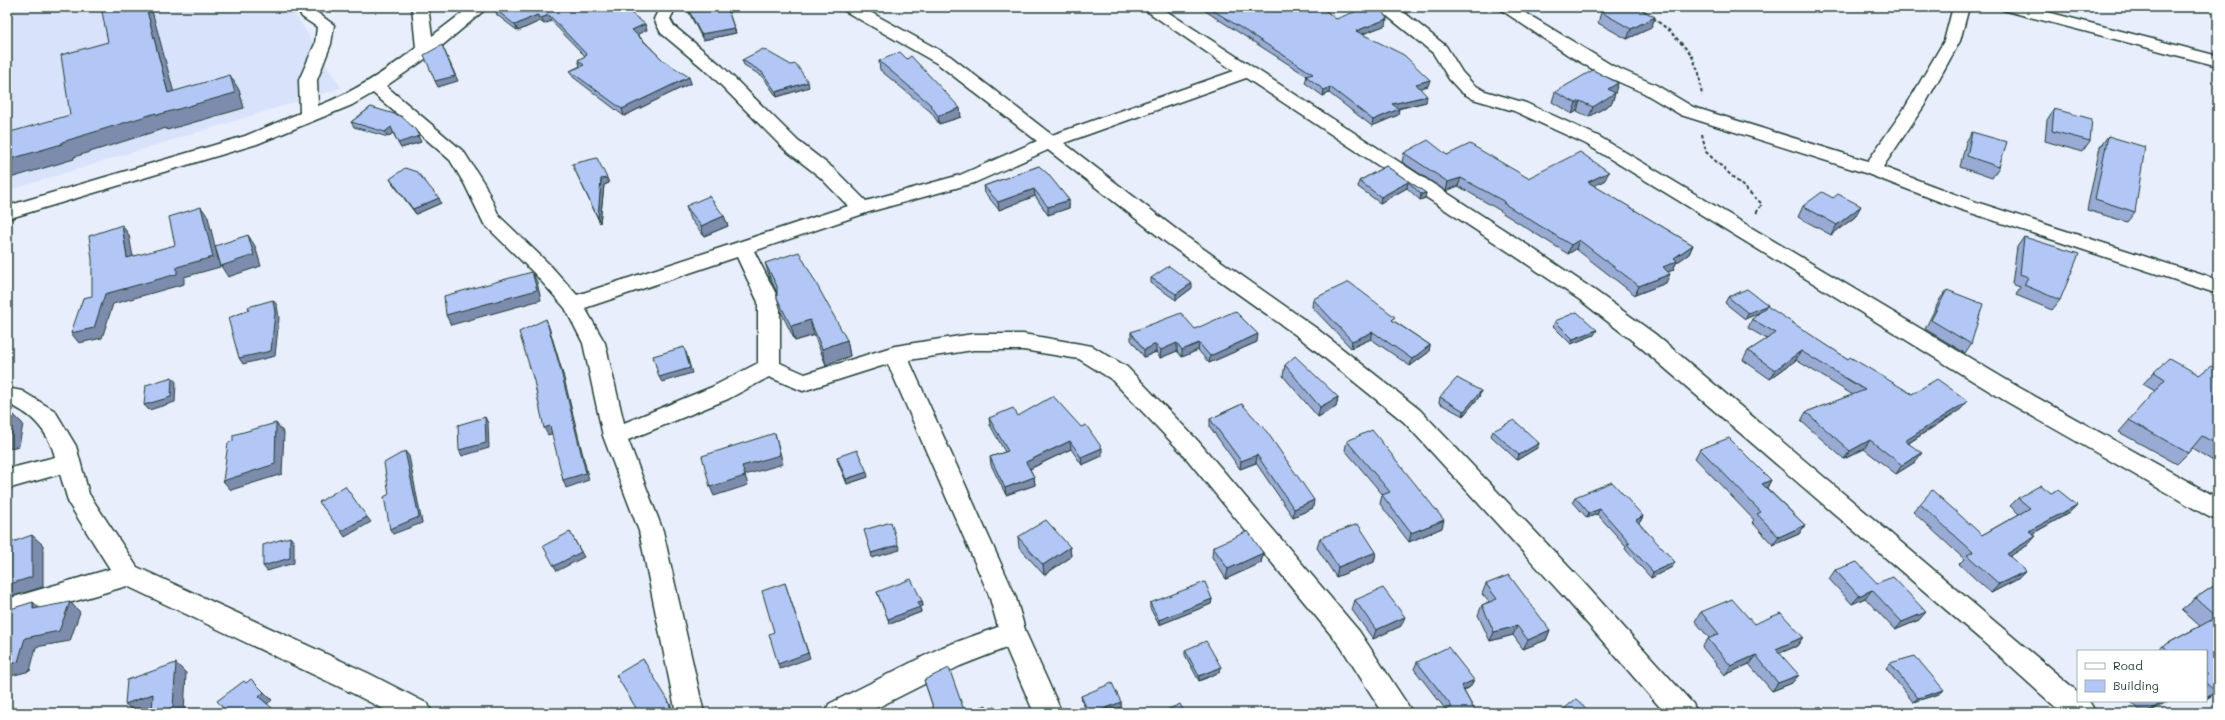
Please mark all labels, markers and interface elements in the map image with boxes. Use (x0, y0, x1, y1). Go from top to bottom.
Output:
legend (2077, 650, 2207, 702)
text: Road (2113, 657, 2143, 673)
text: Building (2113, 677, 2159, 693)

